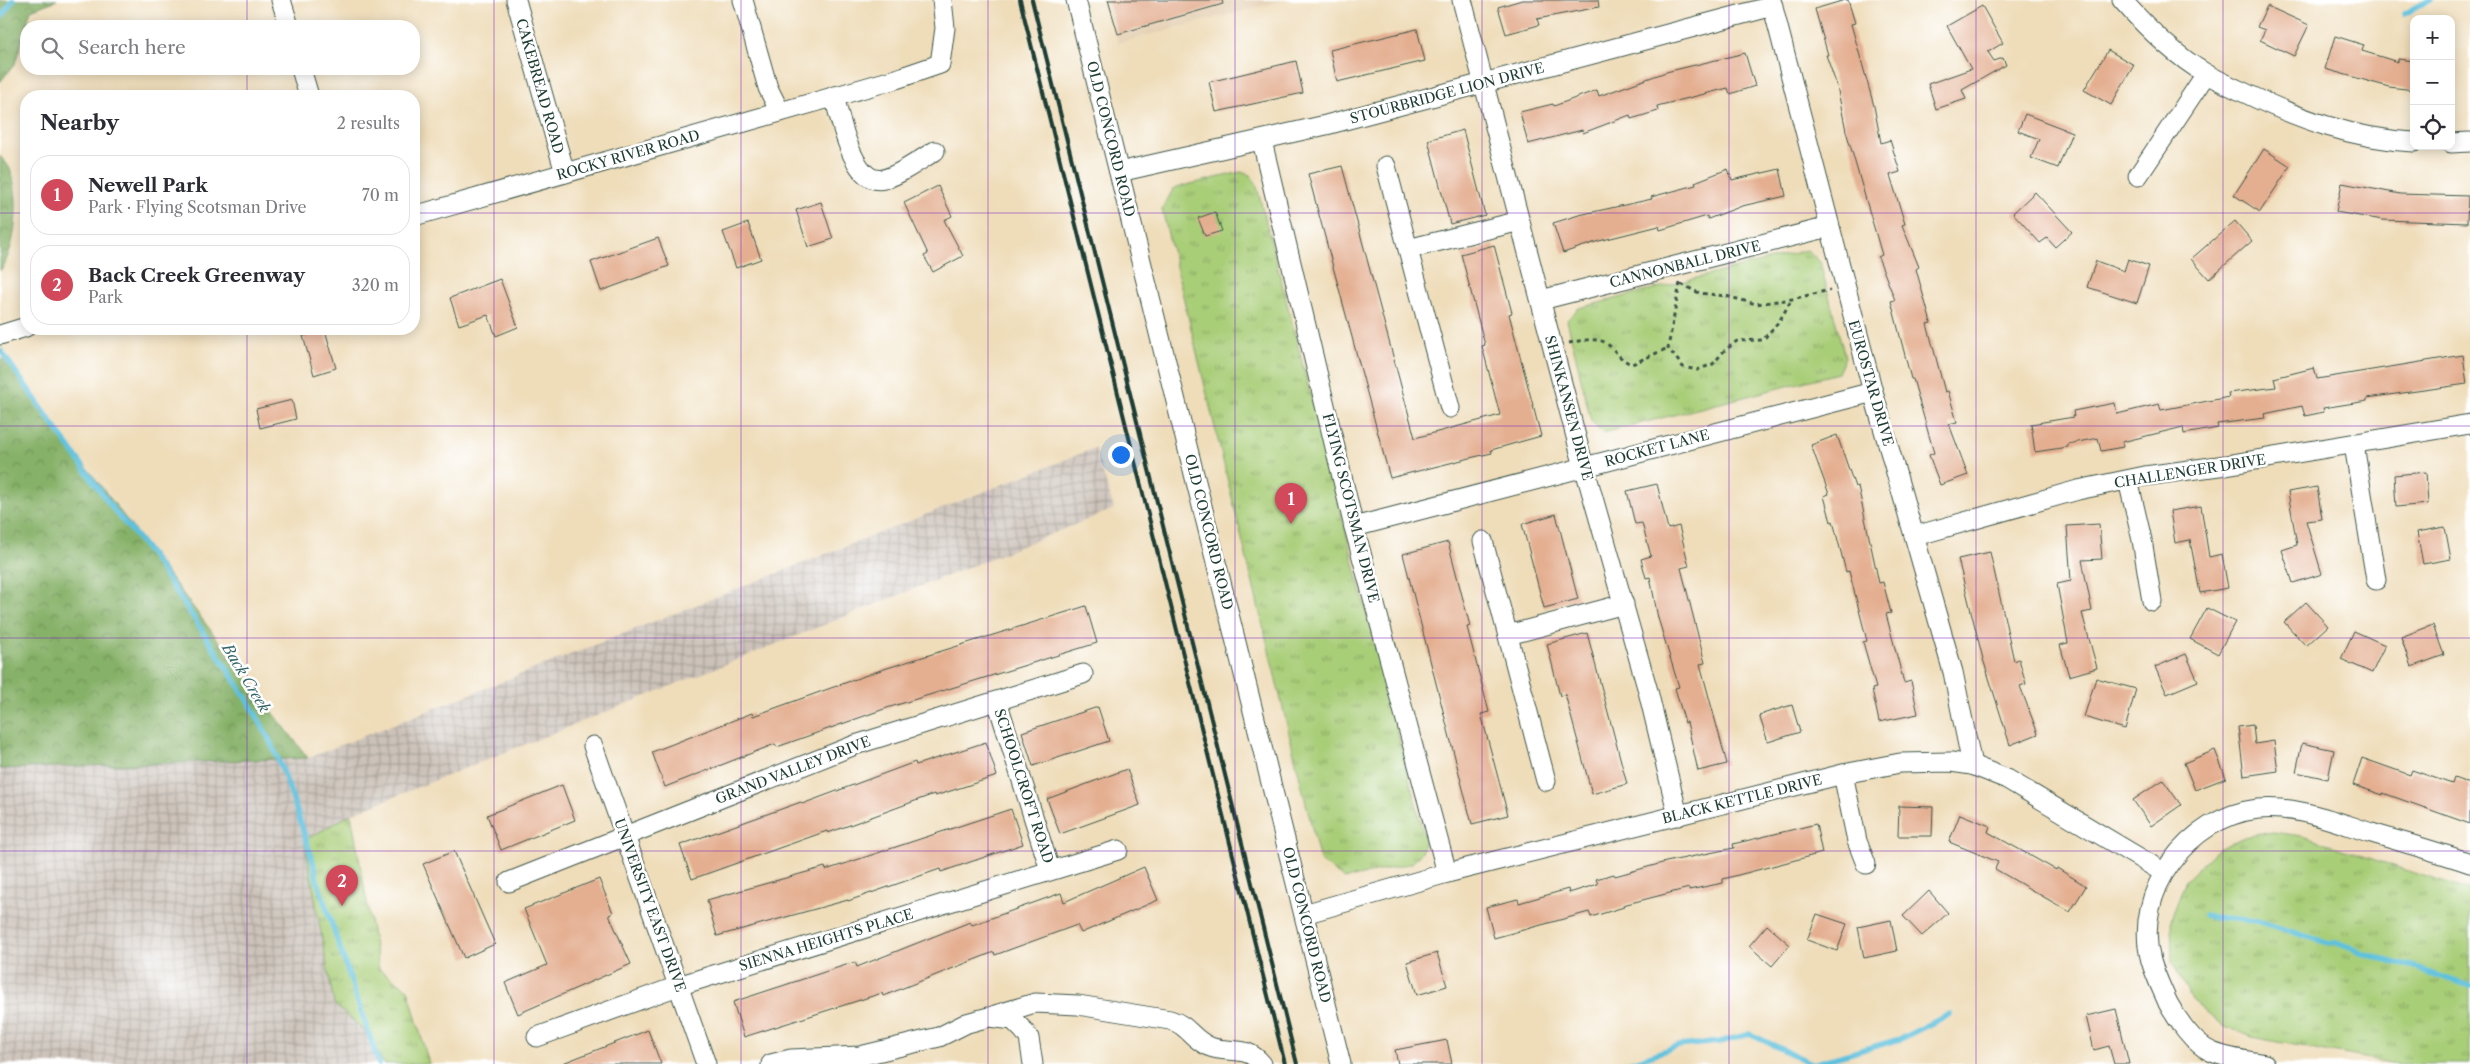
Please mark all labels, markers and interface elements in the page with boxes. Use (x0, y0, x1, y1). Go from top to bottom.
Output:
map controls (2410, 15, 2455, 150)
button: + (2410, 15, 2455, 60)
street label: CAKEBREAD ROAD (512, 16, 568, 156)
search box (20, 20, 420, 75)
icon: search (38, 34, 66, 62)
text: Search here (78, 36, 186, 59)
street label: STOURBRIDGE LION DRIVE (1348, 58, 1546, 128)
street label: OLD CONCORD ROAD (1083, 59, 1139, 219)
button: − (2410, 60, 2455, 105)
button: locate (2410, 105, 2455, 150)
text: Nearby (40, 110, 119, 135)
text: 2 results (337, 113, 400, 133)
street label: ROCKY RIVER ROAD (554, 126, 702, 184)
text: Newell Park (88, 174, 208, 197)
text: 1 (53, 185, 61, 205)
text: 70 m (362, 185, 399, 205)
text: Park · Flying Scotsman Drive (88, 197, 307, 217)
street label: CANNONBALL DRIVE (1608, 236, 1762, 292)
text: Back Creek Greenway (88, 264, 305, 287)
text: 2 (52, 275, 62, 295)
text: 320 m (352, 275, 399, 295)
text: Park (88, 287, 123, 307)
street label: EUROSTAR DRIVE (1844, 318, 1898, 448)
street label: SHINKANSEN DRIVE (1541, 333, 1597, 483)
street label: FLYING SCOTSMAN DRIVE (1319, 411, 1383, 605)
street label: ROCKET LANE (1603, 425, 1711, 471)
your location (1108, 442, 1134, 468)
street label: CHALLENGER DRIVE (2113, 450, 2267, 492)
street label: OLD CONCORD ROAD (1181, 452, 1237, 612)
pin: 1 (1275, 483, 1307, 524)
water label: Back Creek (218, 639, 275, 716)
street label: SCHOOLCROFT ROAD (990, 706, 1058, 866)
street label: GRAND VALLEY DRIVE (713, 732, 873, 808)
street label: BLACK KETTLE DRIVE (1660, 770, 1824, 828)
street label: UNIVERSITY EAST DRIVE (610, 816, 690, 994)
street label: OLD CONCORD ROAD (1279, 845, 1335, 1005)
pin: 2 (326, 865, 358, 906)
street label: SIENNA HEIGHTS PLACE (737, 905, 915, 975)

